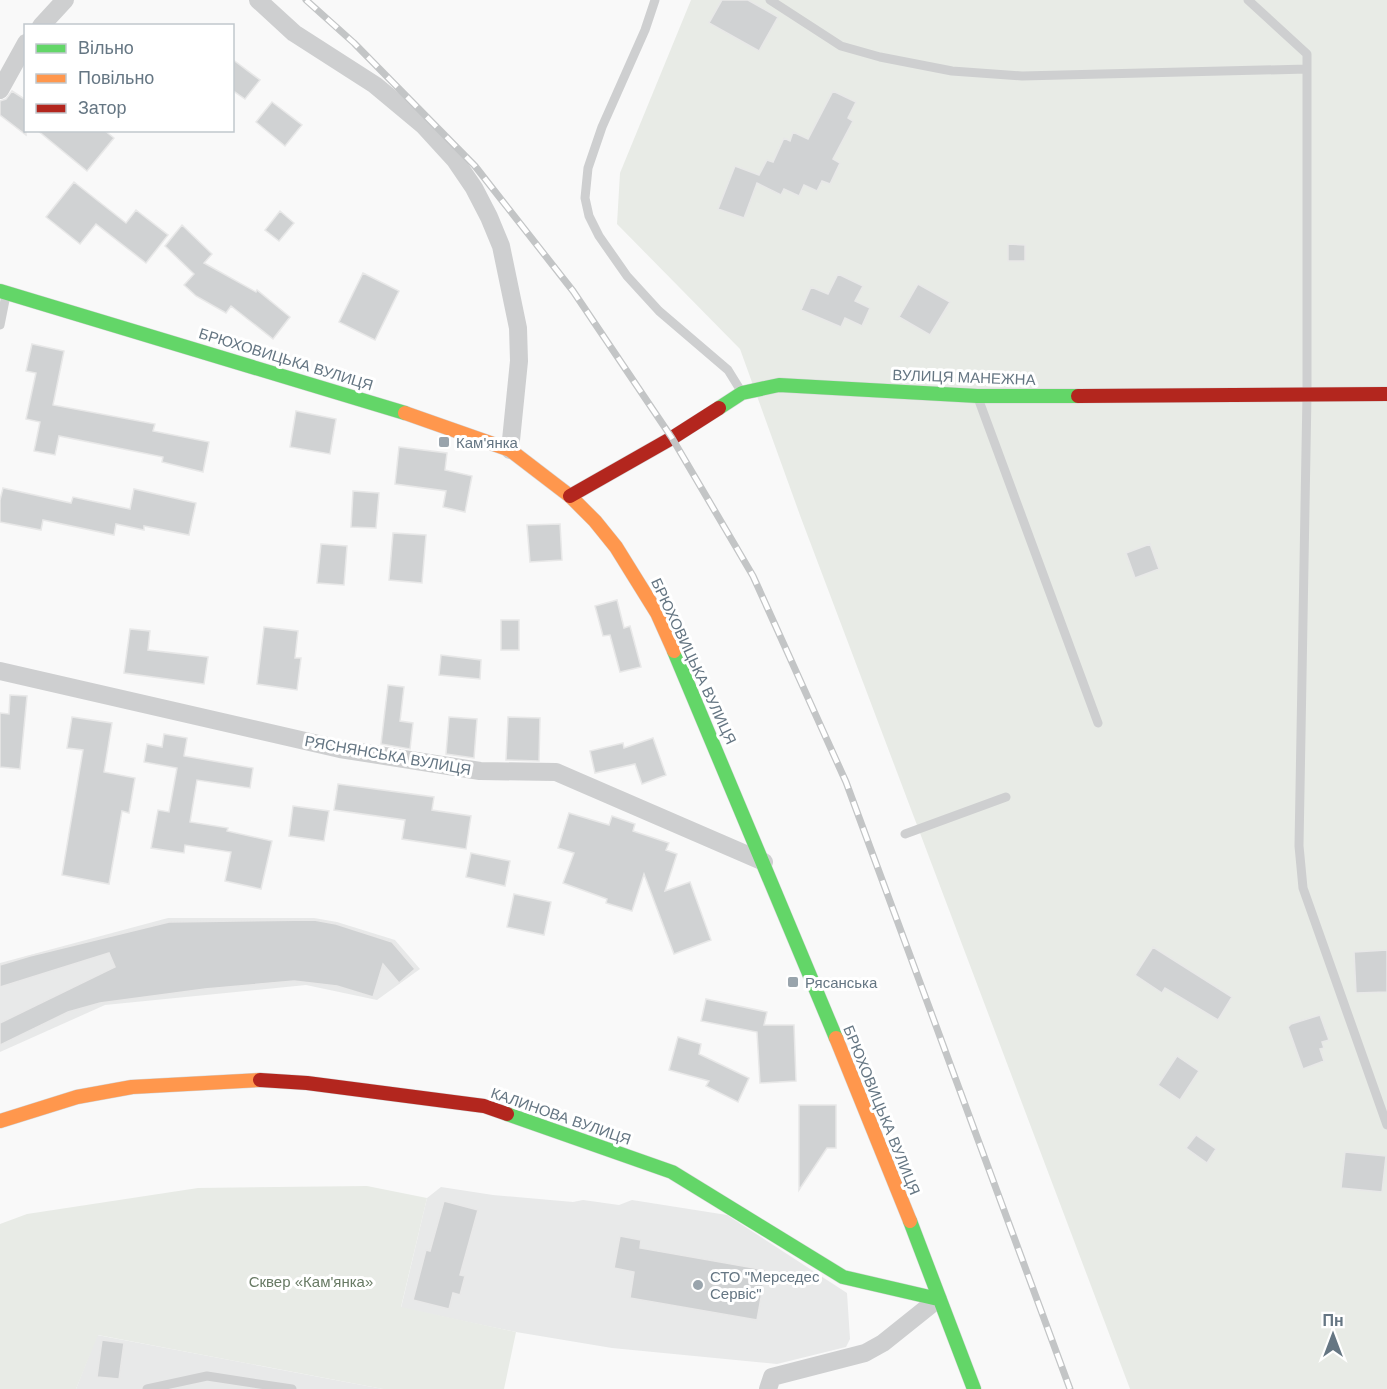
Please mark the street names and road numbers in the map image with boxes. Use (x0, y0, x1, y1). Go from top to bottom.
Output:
street label: БРЮХОВИЦЬКА ВУЛИЦЯ (197, 324, 375, 394)
street label: ВУЛИЦЯ МАНЕЖНА (892, 366, 1036, 388)
street label: БРЮХОВИЦЬКА ВУЛИЦЯ (648, 575, 740, 747)
street label: РЯСНЯНСЬКА ВУЛИЦЯ (304, 732, 472, 778)
street label: БРЮХОВИЦЬКА ВУЛИЦЯ (840, 1023, 924, 1197)
street label: КАЛИНОВА ВУЛИЦЯ (489, 1084, 633, 1148)

